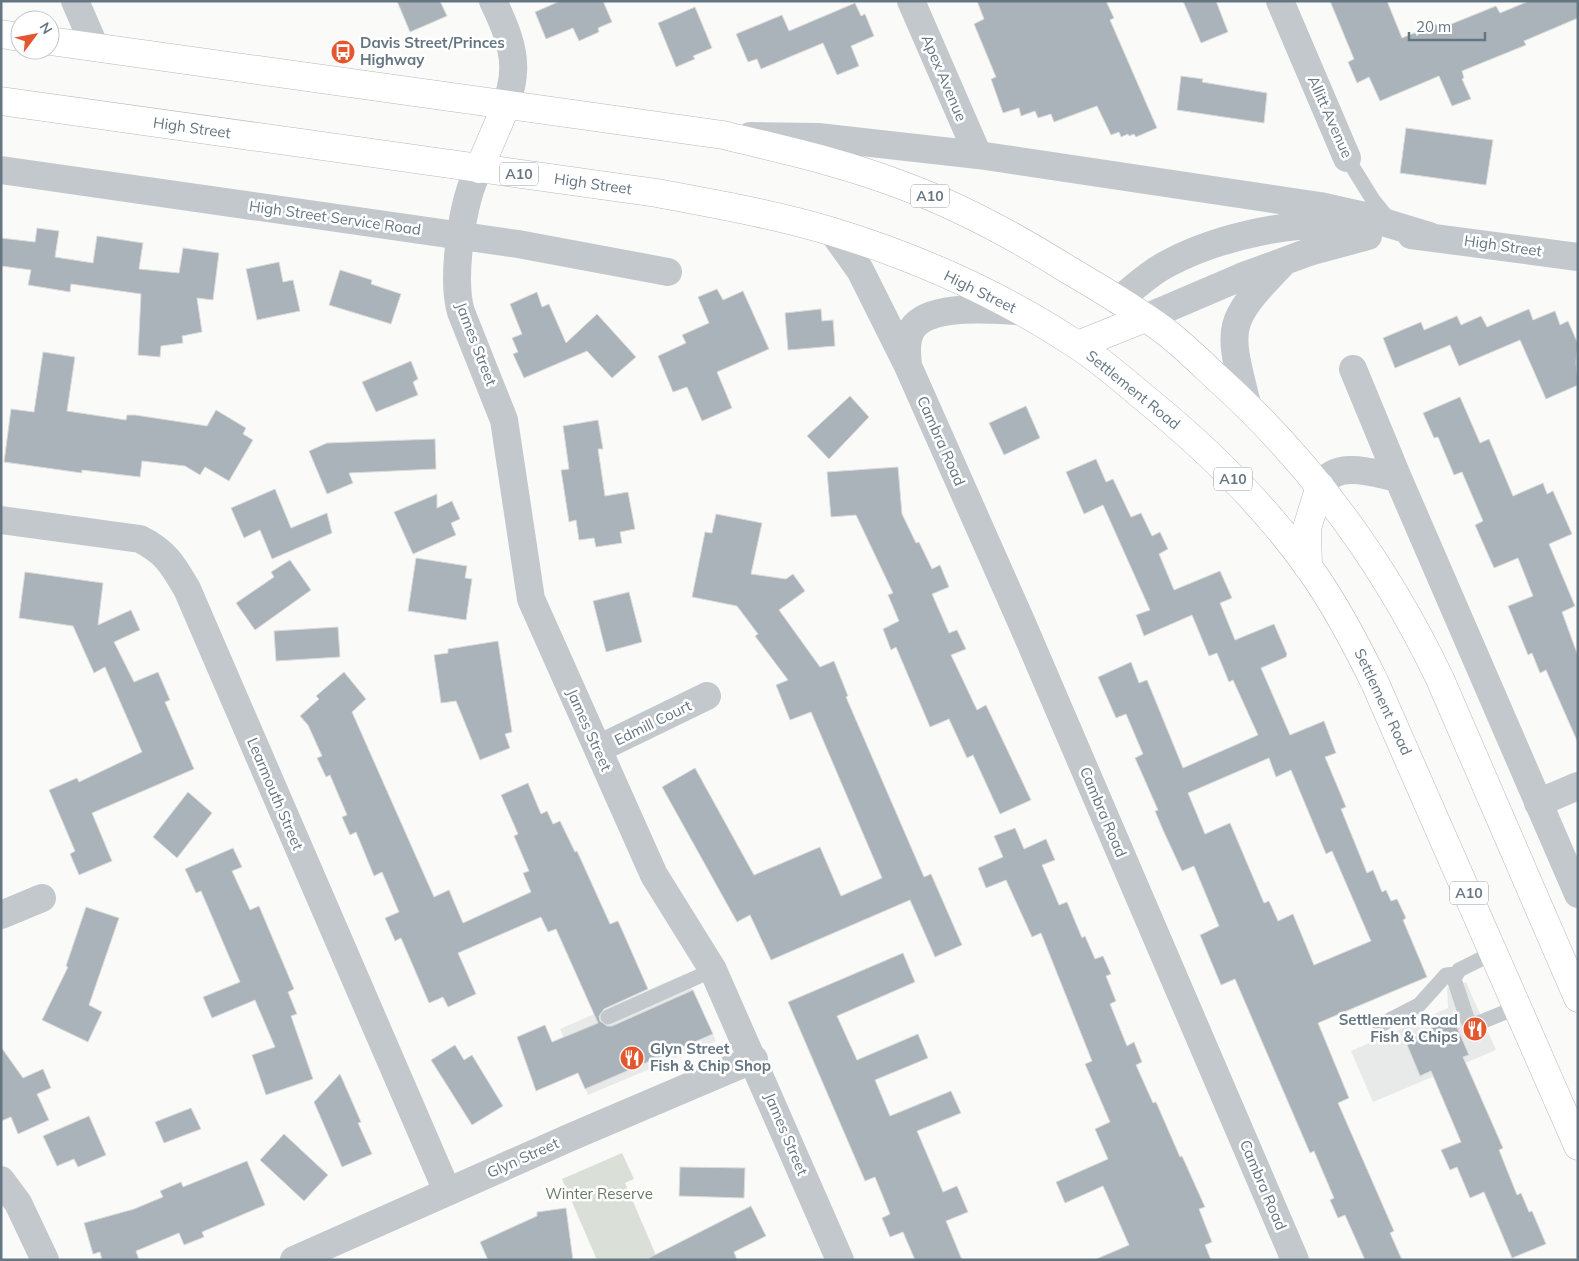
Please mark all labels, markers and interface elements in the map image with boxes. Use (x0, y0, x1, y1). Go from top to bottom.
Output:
north arrow (10, 10, 60, 60)
scale bar (1409, 10, 1485, 42)
text: 20 m (1416, 17, 1451, 36)
text: N (36, 19, 56, 37)
street label: Apex Avenue (918, 32, 971, 124)
place label: Davis Street/Princes Highway (360, 33, 505, 69)
bus stop icon: Davis Street/Princes Highway (330, 39, 356, 65)
street label: Allitt Avenue (1304, 73, 1357, 161)
street label: High Street (152, 113, 232, 142)
road number: A10 (500, 162, 538, 185)
street label: High Street (553, 169, 633, 198)
road number: A10 (911, 185, 949, 208)
street label: High Street Service Road (248, 196, 422, 239)
street label: High Street (1463, 231, 1543, 260)
street label: High Street (941, 266, 1020, 317)
street label: James Street (452, 299, 501, 388)
street label: Settlement Road (1082, 346, 1184, 433)
street label: Cambra Road (913, 393, 970, 489)
road number: A10 (1214, 468, 1252, 490)
street label: Settlement Road (1350, 645, 1416, 758)
street label: James Street (563, 686, 616, 774)
street label: Edmill Court (611, 696, 695, 749)
street label: Learmouth Street (243, 735, 308, 853)
street label: Cambra Road (1076, 764, 1131, 860)
road number: A10 (1450, 881, 1488, 904)
place label: Settlement Road Fish & Chips (1339, 1010, 1458, 1046)
restaurant icon: Settlement Road Fish & Chips (1462, 1016, 1488, 1042)
place label: Glyn Street Fish & Chip Shop (650, 1039, 771, 1075)
restaurant icon: Glyn Street Fish & Chip Shop (619, 1045, 645, 1071)
street label: James Street (761, 1090, 812, 1178)
street label: Glyn Street (484, 1133, 562, 1182)
street label: Cambra Road (1236, 1137, 1291, 1233)
park label: Winter Reserve (545, 1184, 653, 1203)

